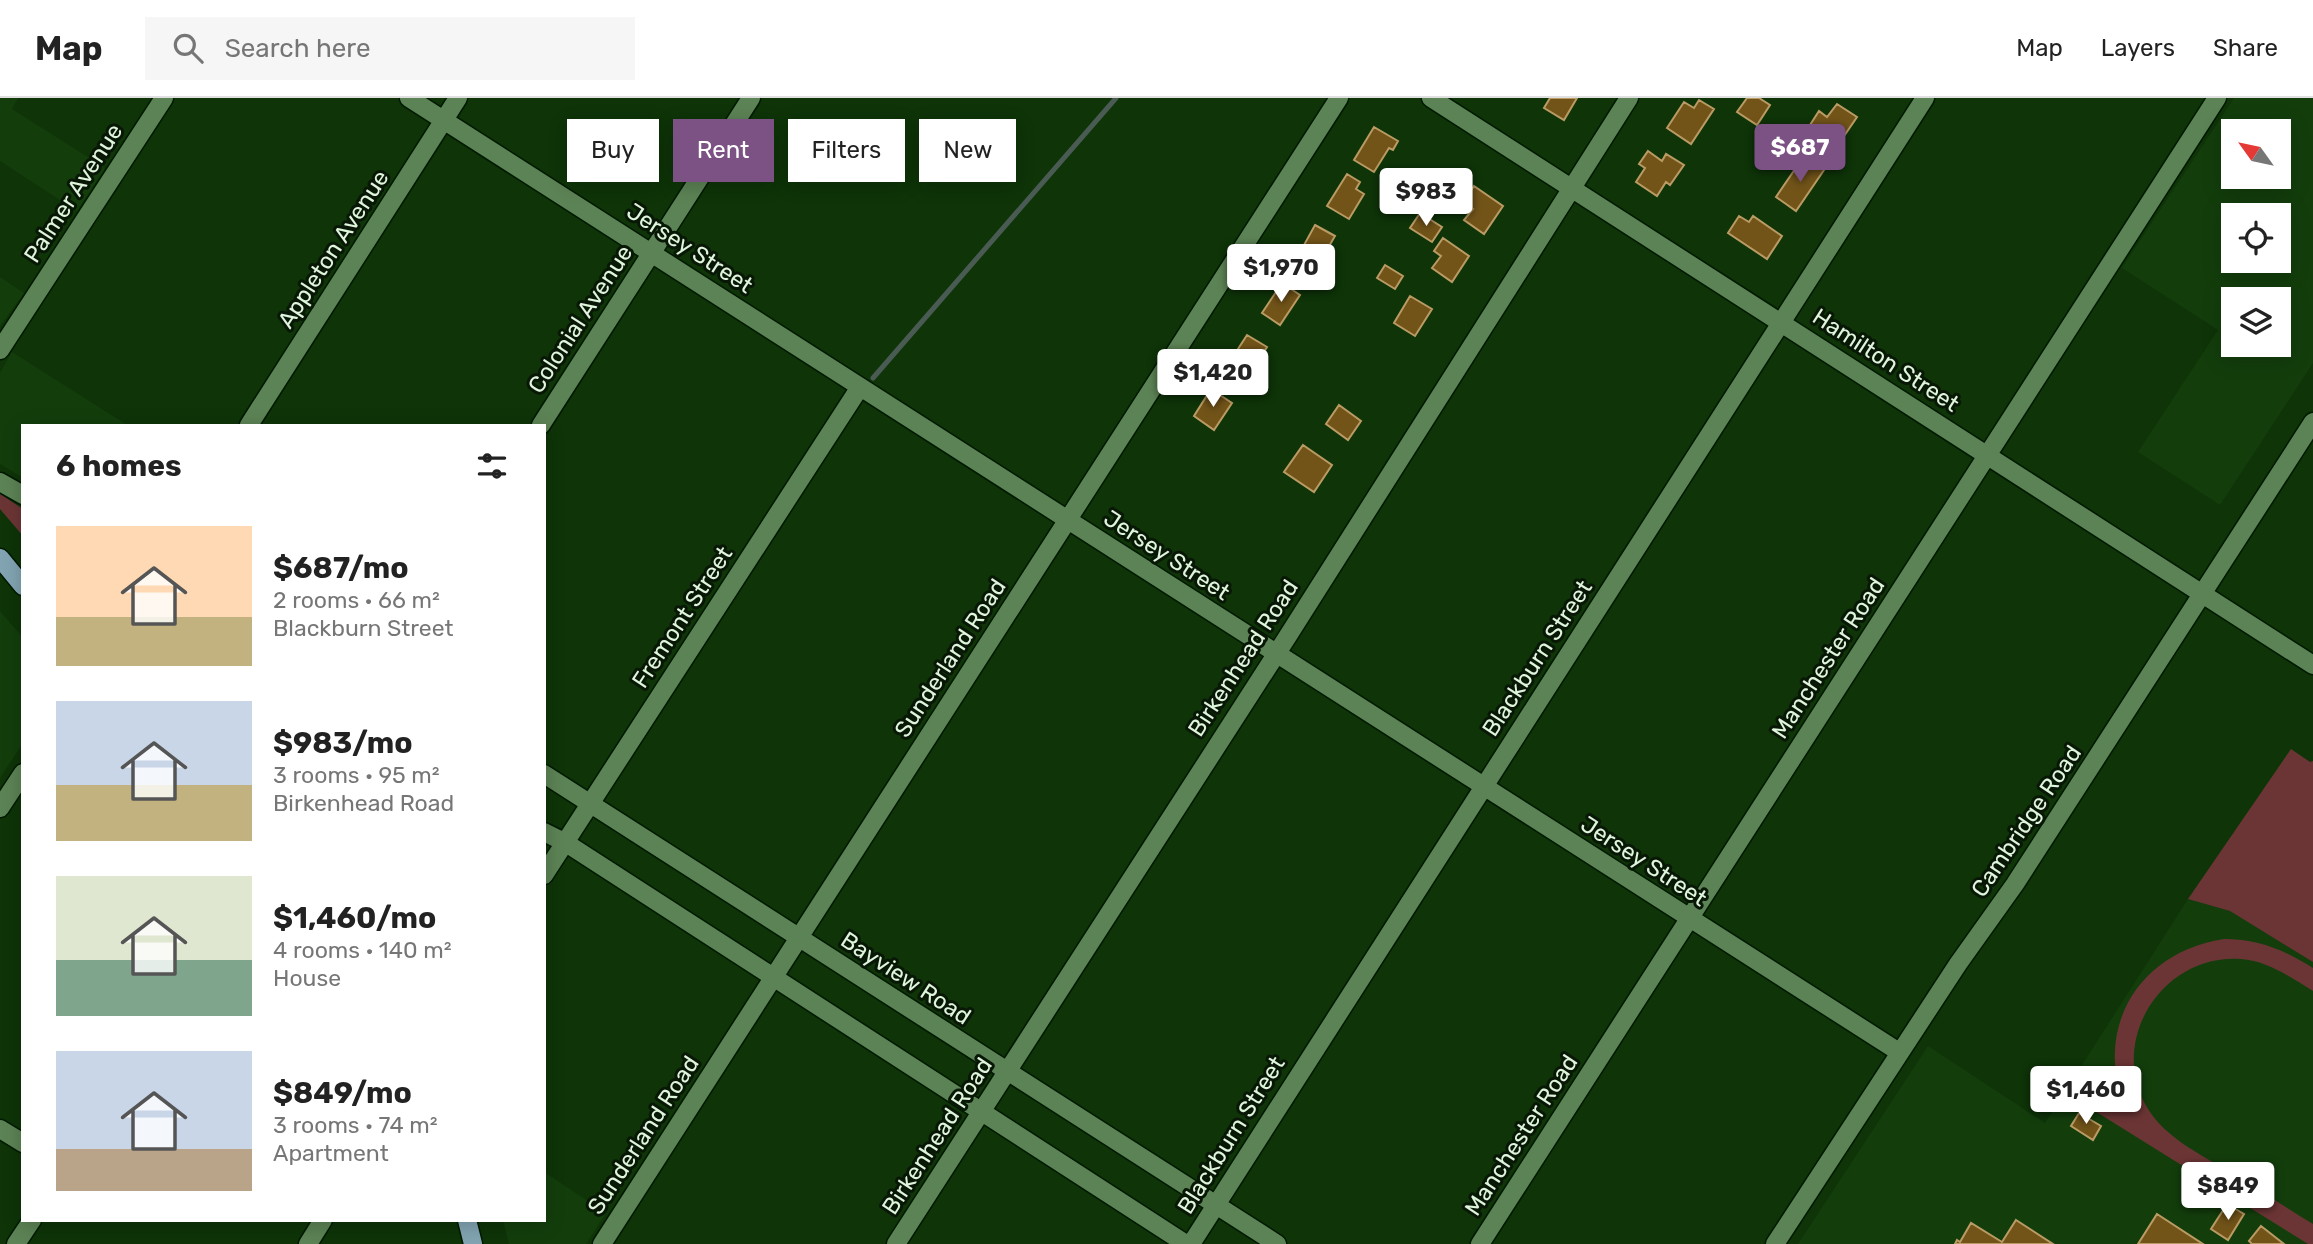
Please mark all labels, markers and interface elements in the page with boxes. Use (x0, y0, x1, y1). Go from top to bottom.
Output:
search box (145, 17, 635, 80)
text: Map (35, 29, 103, 68)
icon: search (169, 29, 207, 67)
text: Search here (225, 33, 370, 64)
text: Map (2016, 34, 2063, 62)
text: Layers (2101, 34, 2175, 62)
text: Share (2213, 34, 2278, 62)
street label: Palmer Avenue (18, 118, 128, 268)
chip: Buy (567, 119, 659, 182)
chip: Rent (673, 119, 774, 182)
chip: Filters (788, 119, 905, 182)
chip: New (919, 119, 1016, 182)
north arrow (2221, 119, 2291, 189)
map controls (2221, 119, 2291, 357)
pin: $687 (1759, 125, 1841, 184)
text: $687 (1770, 133, 1830, 161)
street label: Appleton Avenue (271, 165, 395, 333)
pin: $983 (1385, 169, 1467, 228)
text: $983 (1396, 177, 1456, 205)
street label: Jersey Street (622, 197, 758, 299)
button: locate (2221, 203, 2291, 273)
street label: Colonial Avenue (522, 240, 638, 398)
pin: $1,970 (1224, 244, 1338, 304)
text: $1,970 (1243, 253, 1319, 281)
button: layers (2221, 287, 2291, 357)
street label: Hamilton Street (1808, 302, 1964, 418)
pin: $1,420 (1156, 350, 1270, 409)
text: $1,420 (1173, 358, 1253, 386)
icon: filters (473, 447, 511, 485)
text: 6 homes (56, 448, 182, 484)
street label: Jersey Street (1099, 504, 1235, 606)
street label: Fremont Street (626, 541, 738, 693)
text: $687/mo (273, 550, 409, 586)
icon: home (112, 554, 196, 638)
street label: Manchester Road (1765, 572, 1891, 744)
street label: Sunderland Road (888, 573, 1012, 743)
street label: Birkenhead Road (1182, 574, 1304, 742)
street label: Blackburn Street (1476, 575, 1598, 741)
text: 2 rooms · 66 m² (273, 586, 440, 614)
text: Blackburn Street (273, 614, 454, 642)
text: $983/mo (273, 725, 413, 761)
icon: home (112, 729, 196, 813)
street label: Cambridge Road (1965, 740, 2087, 902)
text: 3 rooms · 95 m² (273, 761, 440, 789)
text: Birkenhead Road (273, 789, 454, 817)
street label: Jersey Street (1576, 810, 1712, 912)
text: $1,460/mo (273, 900, 436, 936)
icon: home (112, 904, 196, 988)
street label: Bayview Road (836, 926, 976, 1030)
text: 4 rooms · 140 m² (273, 936, 452, 964)
text: House (273, 964, 341, 992)
street label: Manchester Road (1458, 1049, 1584, 1221)
street label: Sunderland Road (581, 1050, 705, 1220)
street label: Blackburn Street (1171, 1051, 1291, 1219)
street label: Birkenhead Road (876, 1052, 998, 1220)
pin: $1,460 (2029, 1066, 2143, 1126)
text: $849/mo (273, 1075, 412, 1111)
text: $1,460 (2046, 1075, 2126, 1103)
icon: home (112, 1079, 196, 1163)
text: 3 rooms · 74 m² (273, 1111, 438, 1139)
text: Apartment (273, 1139, 389, 1167)
pin: $849 (2187, 1162, 2269, 1222)
text: $849 (2197, 1171, 2259, 1199)

